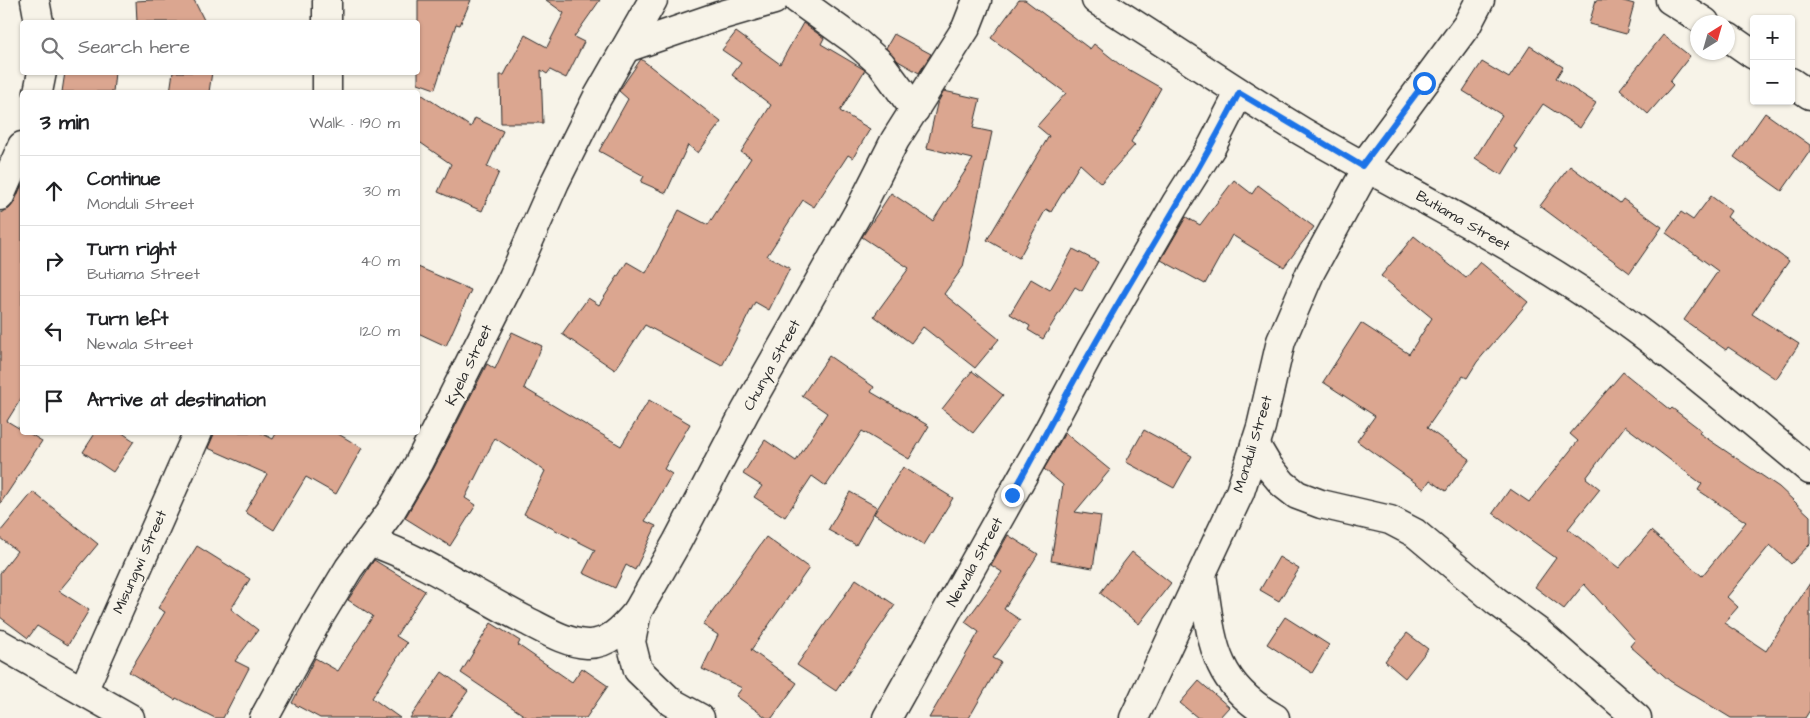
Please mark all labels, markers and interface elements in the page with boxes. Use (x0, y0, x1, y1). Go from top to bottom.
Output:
north arrow (1690, 15, 1735, 60)
map controls (1750, 15, 1795, 105)
button: + (1750, 15, 1795, 60)
search box (20, 20, 420, 75)
icon: search (38, 34, 66, 62)
text: Search here (78, 34, 190, 61)
button: − (1750, 60, 1795, 105)
route start (1413, 72, 1436, 95)
text: 3 min (40, 108, 89, 137)
text: Walk · 190 m (309, 112, 400, 134)
text: Continue (87, 166, 161, 193)
icon: ahead (40, 177, 68, 205)
text: 30 m (363, 180, 400, 202)
street label: Butiama Street (1412, 185, 1514, 257)
text: Monduli Street (87, 193, 194, 215)
text: Turn right (87, 236, 176, 263)
icon: right (40, 247, 68, 275)
text: 40 m (360, 250, 400, 272)
text: Butiama Street (87, 263, 200, 285)
text: Turn left (87, 306, 168, 333)
street label: Chunya Street (738, 316, 807, 415)
icon: left (40, 317, 68, 345)
text: 120 m (360, 320, 400, 342)
street label: Kyela Street (440, 321, 499, 409)
text: Newala Street (87, 333, 193, 355)
icon: arrive (40, 387, 68, 415)
text: Arrive at destination (87, 387, 266, 414)
street label: Monduli Street (1228, 393, 1278, 495)
route end (1001, 484, 1024, 507)
street label: Misungwi Street (108, 507, 173, 618)
street label: Newala Street (942, 513, 1008, 611)

